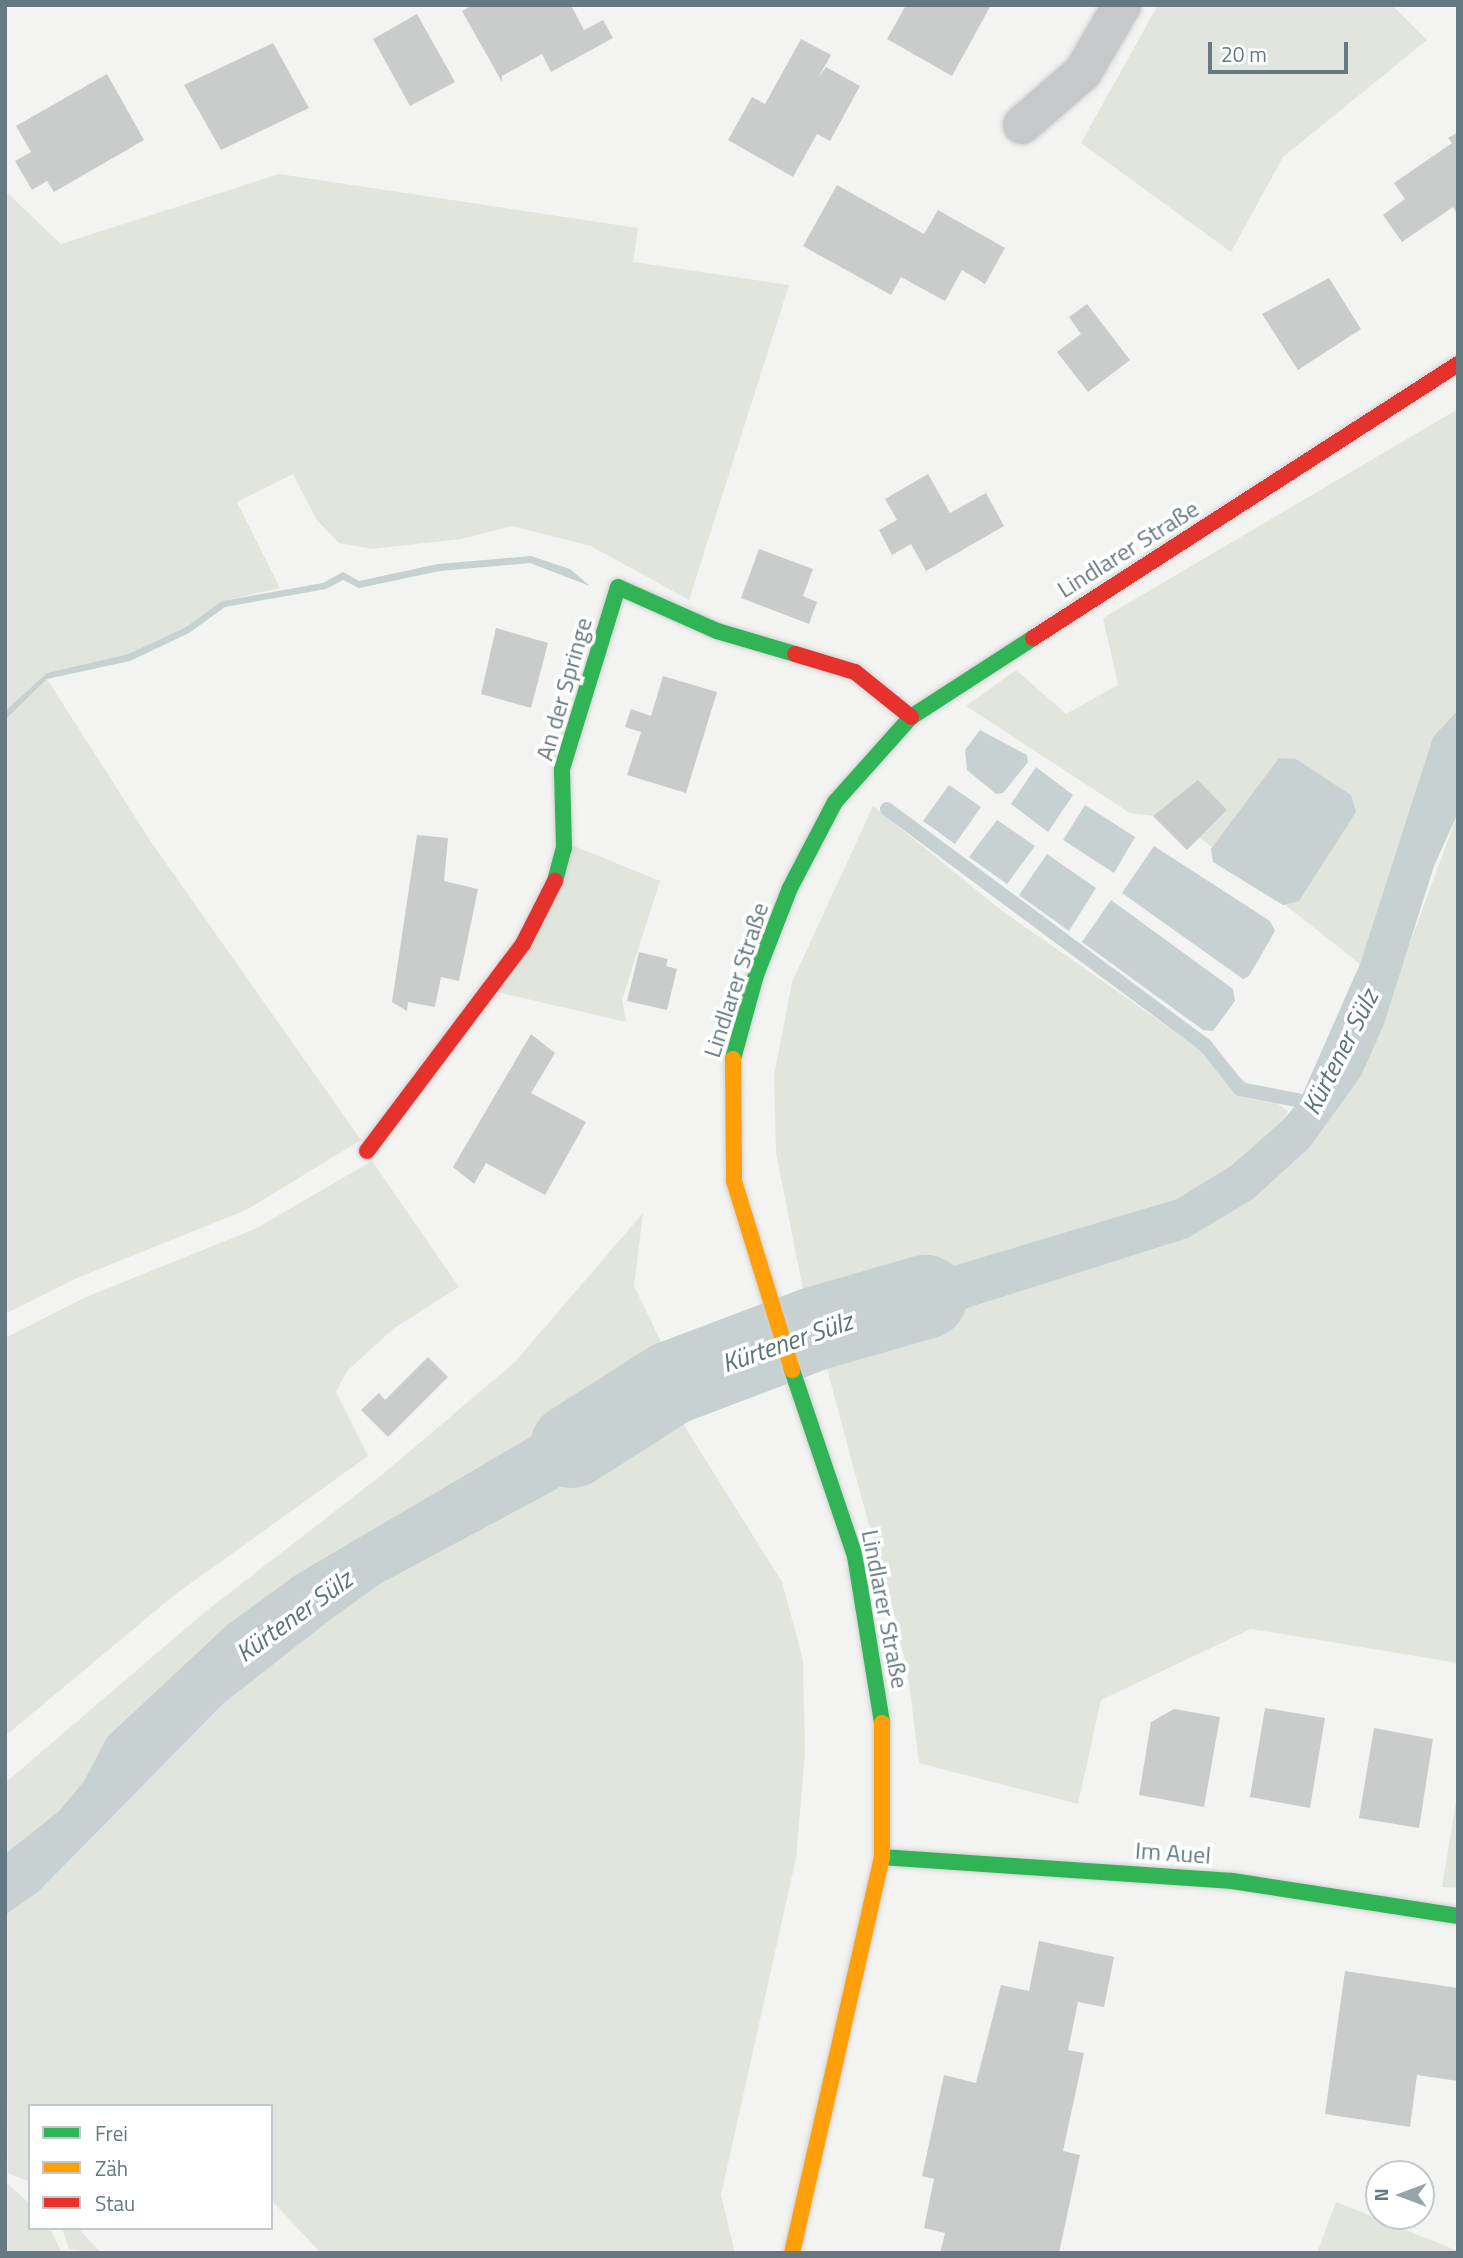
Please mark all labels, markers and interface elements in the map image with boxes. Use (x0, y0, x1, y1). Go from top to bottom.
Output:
scale bar (1211, 28, 1351, 72)
text: 20 m (1221, 38, 1267, 70)
street label: Lindlarer Straße (1052, 494, 1204, 604)
street label: An der Springe (530, 614, 598, 764)
street label: Lindlarer Straße (697, 899, 775, 1061)
water label: Kürtener Sülz (1295, 984, 1385, 1120)
water label: Kürtener Sülz (718, 1305, 856, 1379)
street label: Lindlarer Straße (855, 1527, 915, 1691)
water label: Kürtener Sülz (230, 1563, 358, 1669)
street label: Im Auel (1134, 1836, 1212, 1870)
legend (28, 2104, 273, 2230)
text: Frei (95, 2117, 128, 2149)
text: Zäh (95, 2152, 128, 2184)
north arrow (1365, 2160, 1435, 2230)
text: Stau (95, 2187, 135, 2219)
text: N (1366, 2188, 1395, 2202)

